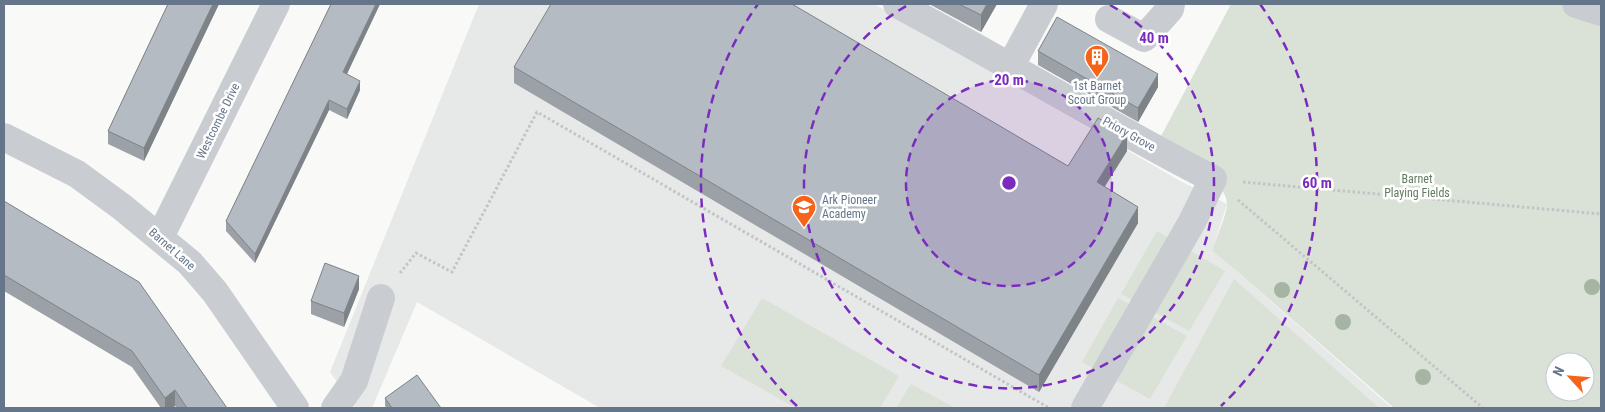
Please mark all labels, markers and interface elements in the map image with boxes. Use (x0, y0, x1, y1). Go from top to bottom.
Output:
text: 40 m (1139, 29, 1169, 47)
building icon: 1st Barnet Scout Group (1084, 44, 1110, 78)
text: 20 m (994, 71, 1024, 89)
place label: 1st Barnet Scout Group (1068, 79, 1126, 107)
street label: Westcombe Drive (194, 81, 243, 161)
street label: Priory Grove (1100, 114, 1158, 154)
park label: Barnet Playing Fields (1384, 172, 1450, 200)
centre of rings (1000, 174, 1018, 192)
text: 60 m (1302, 174, 1332, 192)
place label: Ark Pioneer Academy (822, 193, 877, 221)
school or university icon: Ark Pioneer Academy (791, 194, 817, 228)
street label: Barnet Lane (146, 225, 198, 273)
north arrow (1545, 352, 1595, 402)
text: N (1549, 364, 1567, 379)

